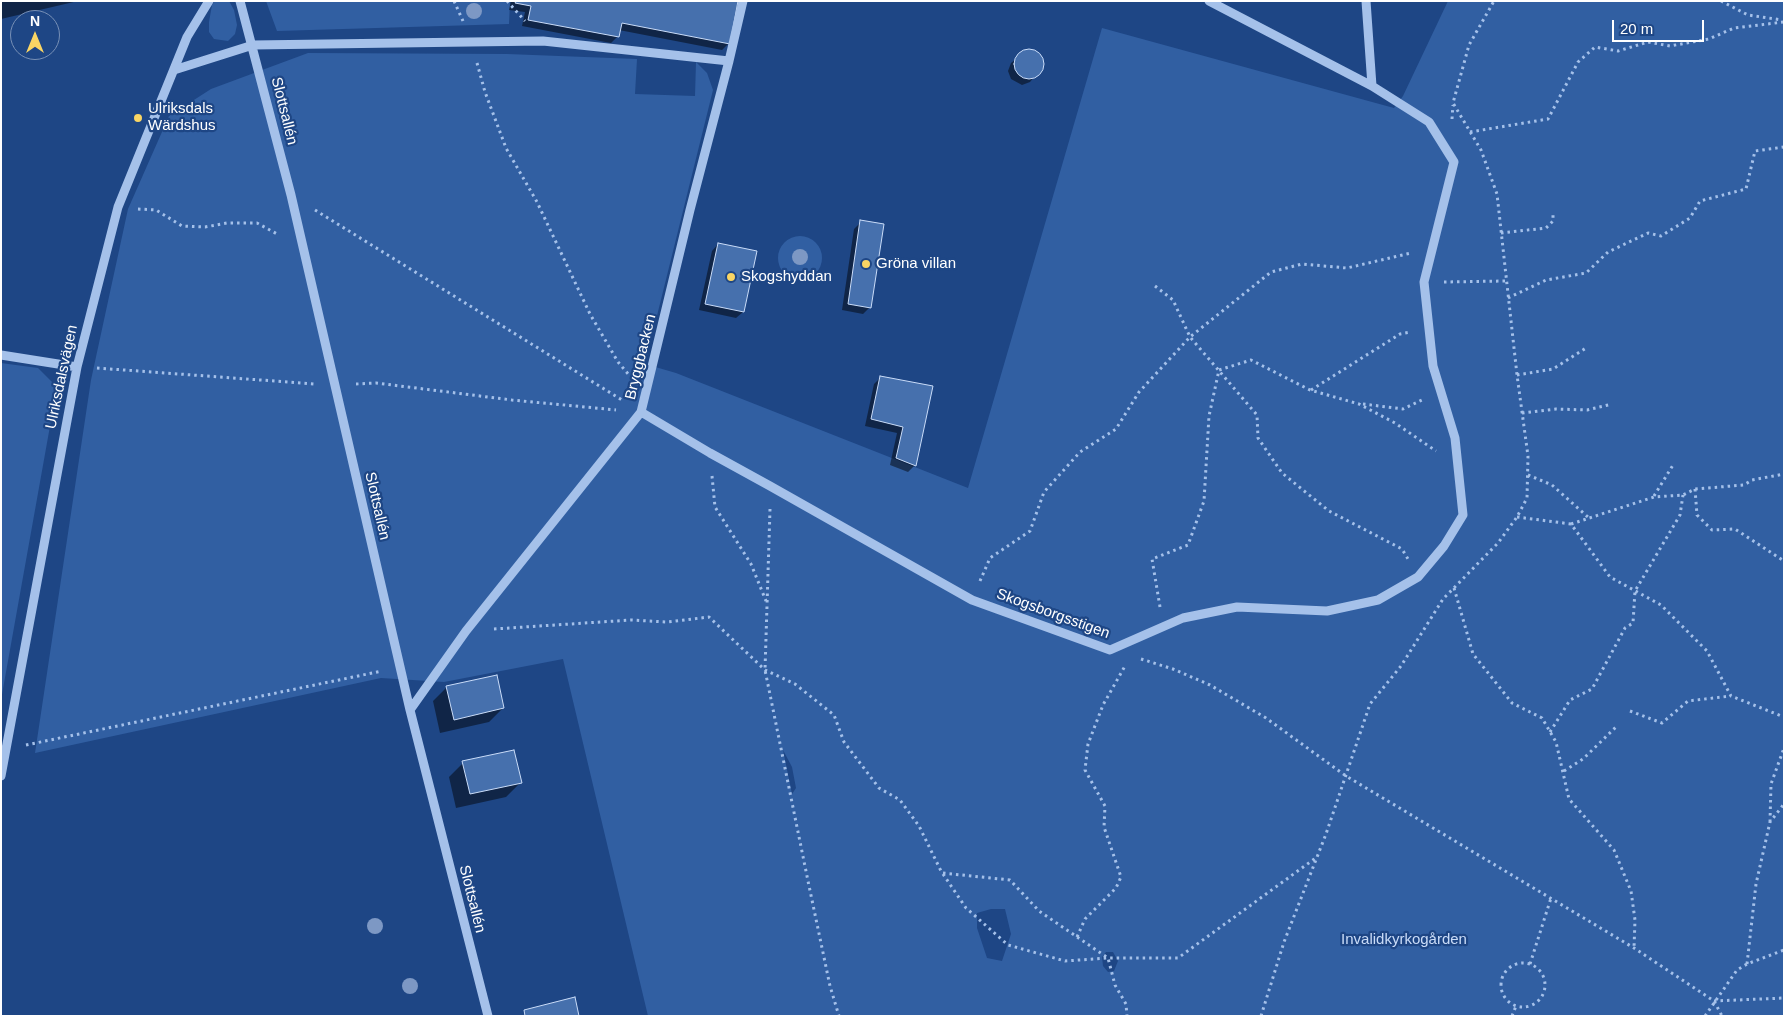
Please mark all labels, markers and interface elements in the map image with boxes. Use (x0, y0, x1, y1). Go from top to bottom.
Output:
north arrow (10, 10, 60, 60)
scale bar (1615, 10, 1708, 42)
text: N (30, 13, 40, 29)
text: 20 m (1620, 20, 1653, 37)
street label: Slottsallén (267, 75, 301, 147)
place label: Ulriksdals Wärdshus (148, 100, 216, 135)
marker: Ulriksdals Wärdshus (132, 112, 144, 124)
place label: Gröna villan (876, 255, 956, 273)
marker: Gröna villan (860, 258, 872, 270)
place label: Skogshyddan (741, 268, 832, 286)
marker: Skogshyddan (725, 271, 737, 283)
street label: Bryggbacken (622, 312, 660, 402)
street label: Ulriksdalsvägen (42, 323, 82, 431)
street label: Slottsallén (360, 470, 394, 542)
street label: Skogsborgsstigen (994, 585, 1112, 643)
street label: Slottsallén (455, 863, 489, 935)
park label: Invalidkyrkogården (1341, 931, 1467, 949)

